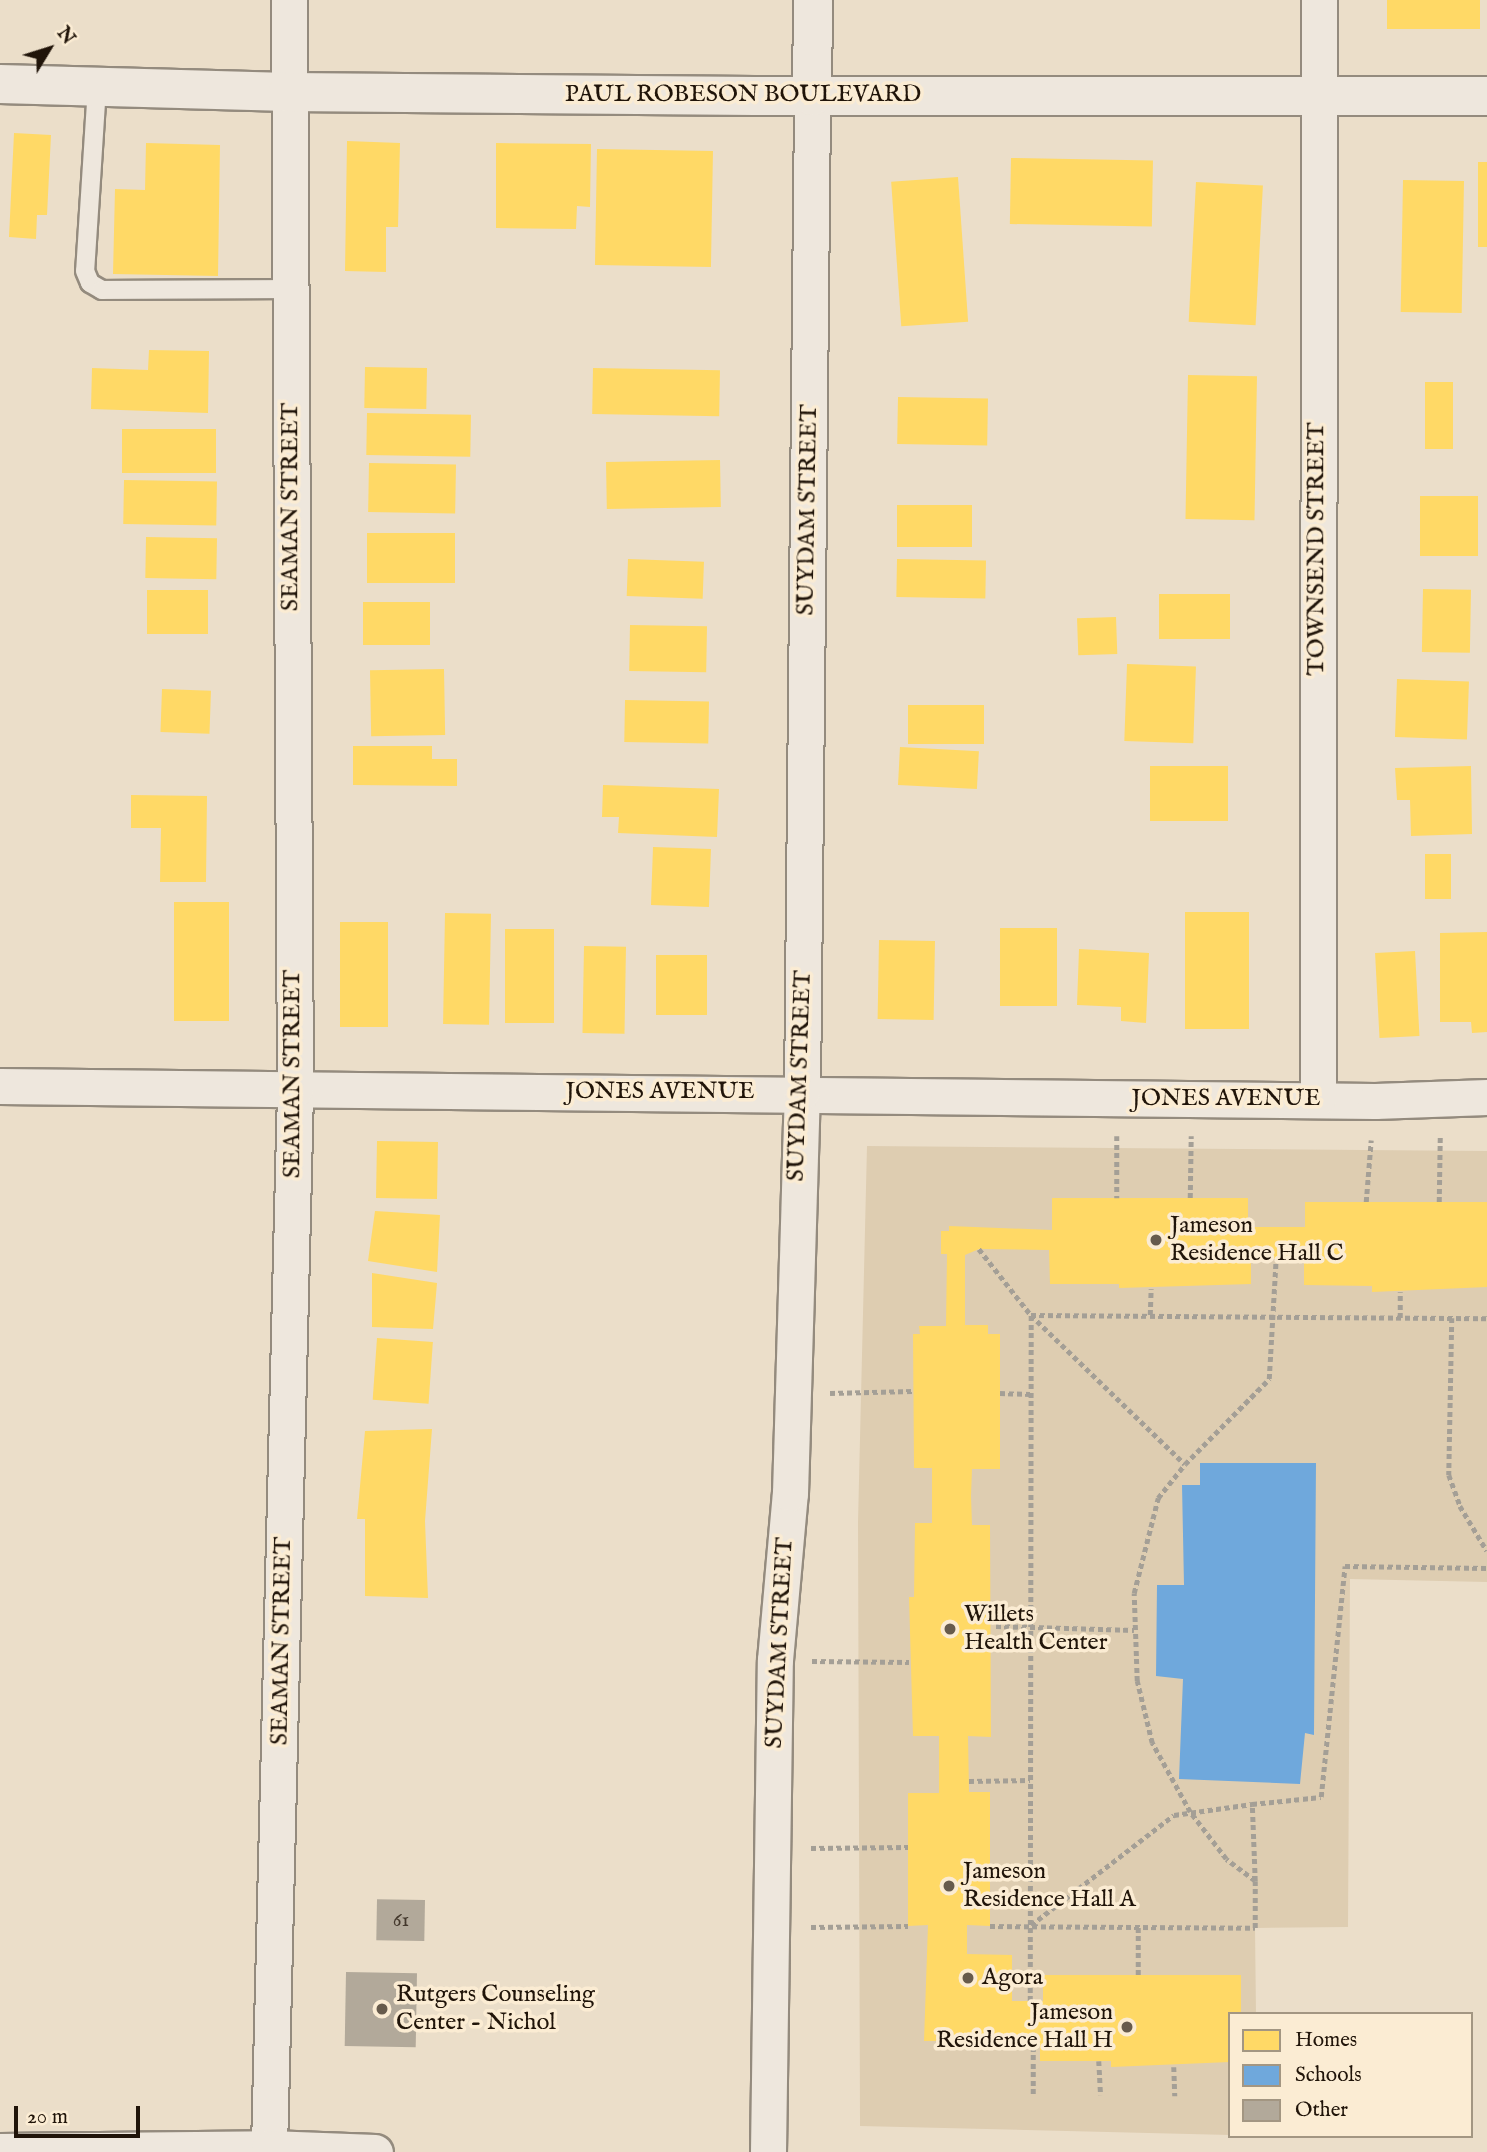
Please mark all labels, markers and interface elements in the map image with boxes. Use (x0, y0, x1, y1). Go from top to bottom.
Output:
north arrow (14, 14, 84, 84)
text: N (51, 22, 80, 50)
street label: PAUL ROBESON BOULEVARD (565, 81, 921, 109)
street label: SEAMAN STREET (277, 403, 305, 611)
street label: SUYDAM STREET (792, 404, 824, 616)
street label: TOWNSEND STREET (1303, 422, 1331, 676)
street label: SEAMAN STREET (279, 970, 307, 1178)
street label: SUYDAM STREET (782, 970, 818, 1182)
street label: JONES AVENUE (565, 1078, 755, 1106)
street label: JONES AVENUE (1131, 1085, 1321, 1113)
place label: Jameson Residence Hall C (1170, 1212, 1344, 1268)
marker: Jameson Residence Hall C (1148, 1232, 1164, 1248)
street label: SEAMAN STREET (266, 1536, 298, 1746)
street label: SUYDAM STREET (760, 1537, 800, 1749)
place label: Willets Health Center (964, 1601, 1107, 1657)
marker: Willets Health Center (942, 1621, 958, 1637)
place label: Jameson Residence Hall A (963, 1858, 1136, 1914)
marker: Jameson Residence Hall A (941, 1878, 957, 1894)
house number: 61 (393, 1908, 409, 1934)
place label: Agora (982, 1964, 1043, 1992)
marker: Agora (960, 1970, 976, 1986)
place label: Rutgers Counseling Center - Nichol (396, 1981, 595, 2037)
place label: Jameson Residence Hall H (936, 1999, 1113, 2055)
marker: Rutgers Counseling Center - Nichol (374, 2001, 390, 2017)
legend (1228, 2012, 1473, 2138)
marker: Jameson Residence Hall H (1119, 2019, 1135, 2035)
text: Homes (1295, 2027, 1357, 2054)
text: Schools (1295, 2062, 1362, 2089)
scale bar (18, 2092, 144, 2136)
text: Other (1295, 2097, 1348, 2124)
text: 20 m (27, 2104, 68, 2131)

